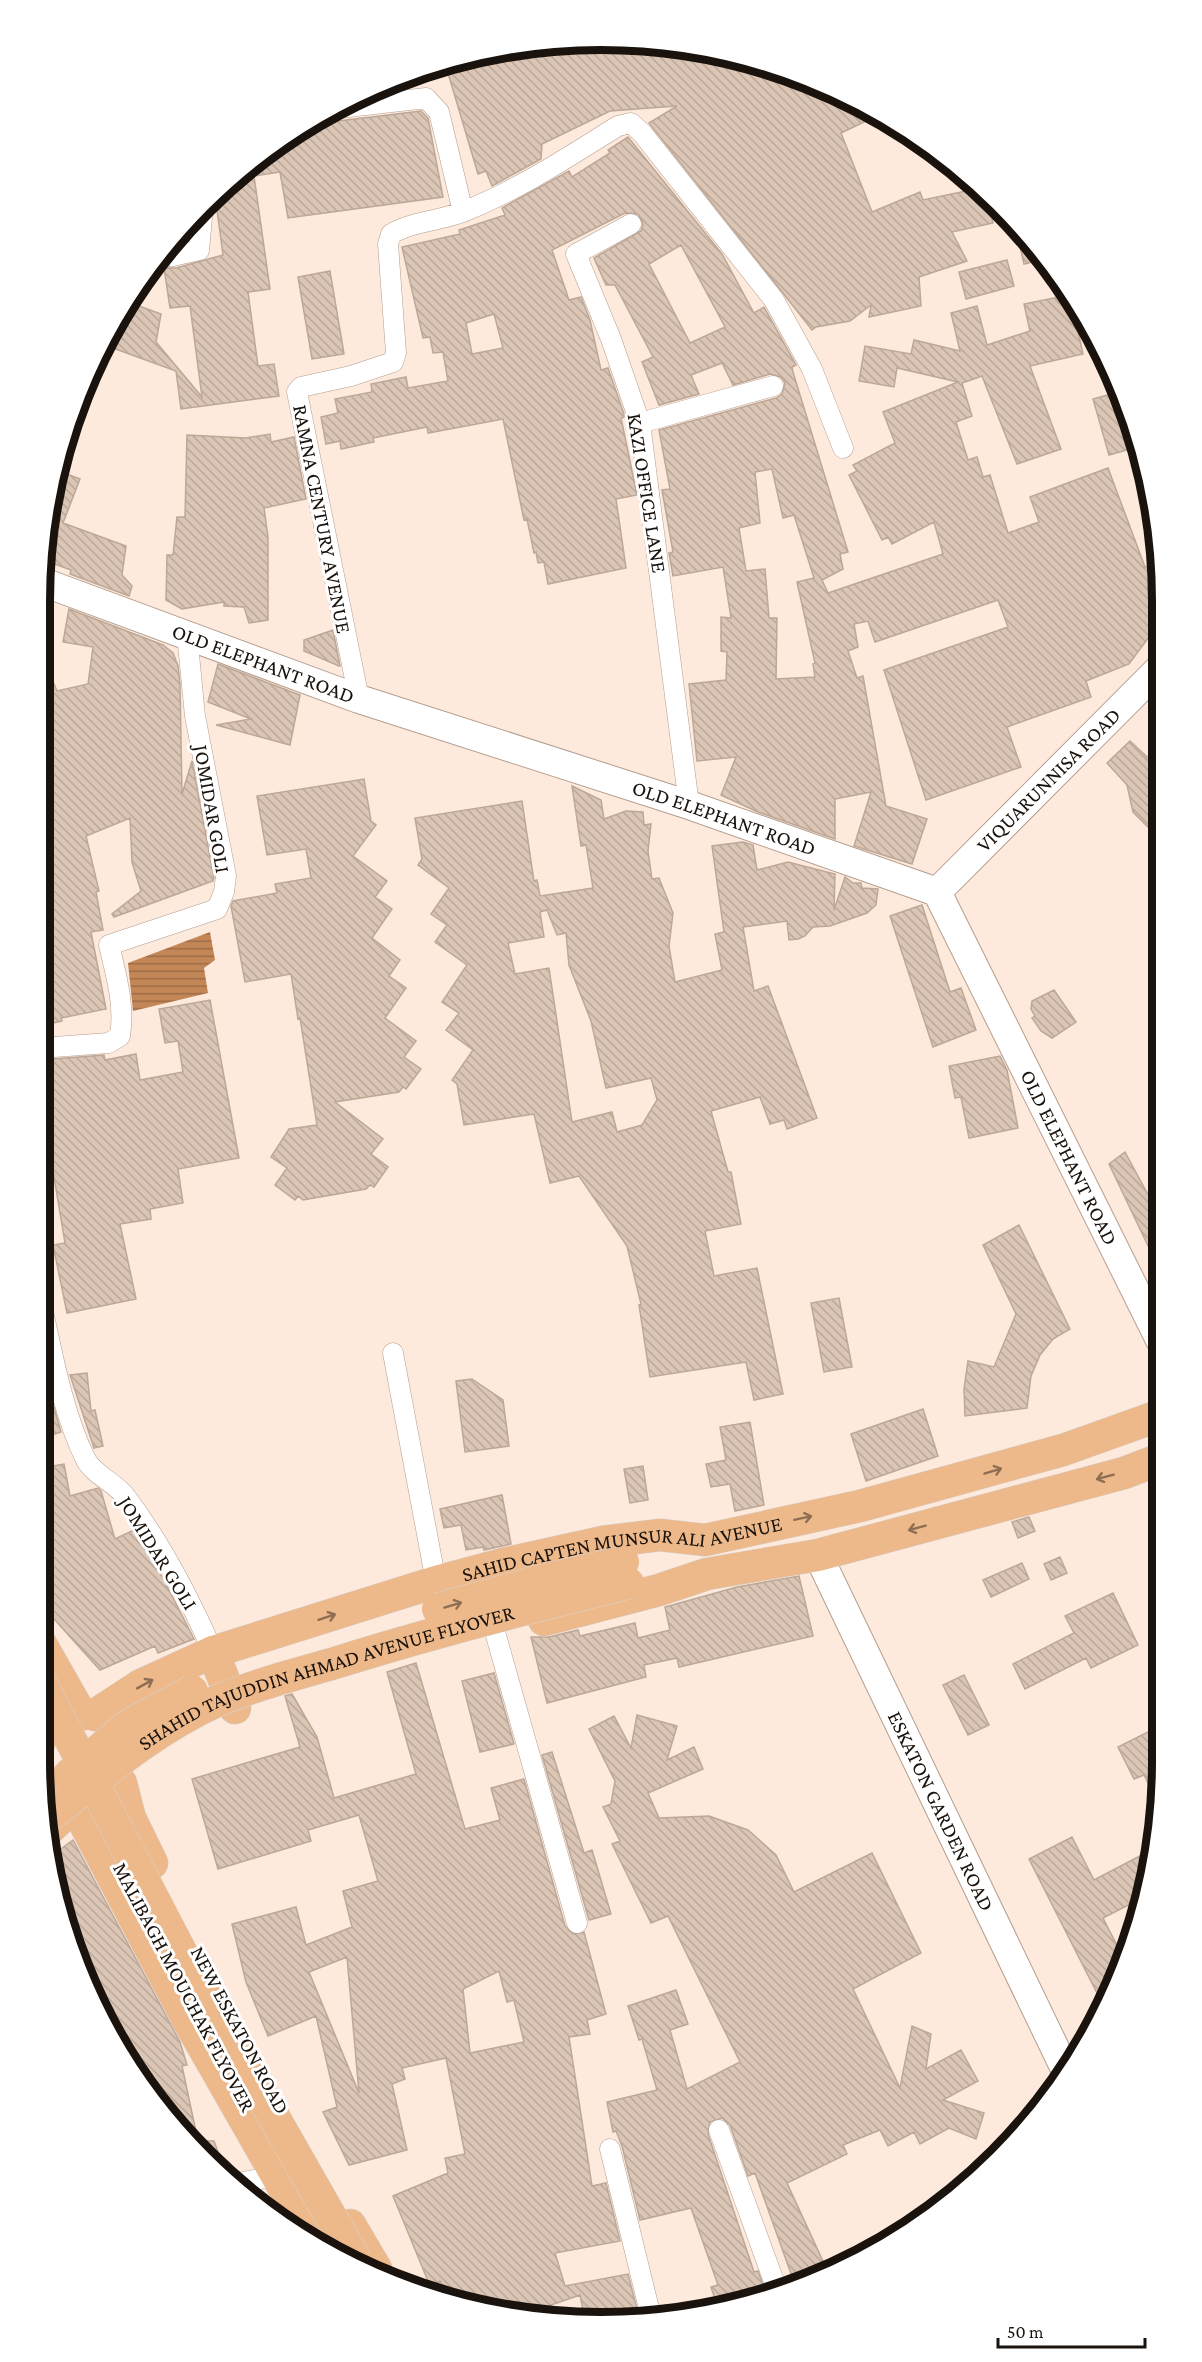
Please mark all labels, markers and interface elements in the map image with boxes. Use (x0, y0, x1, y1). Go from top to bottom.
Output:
street label: RAMNA CENTURY AVENUE (288, 403, 356, 635)
street label: KAZI OFFICE LANE (623, 411, 671, 575)
street label: OLD ELEPHANT ROAD (169, 619, 358, 708)
street label: VIQUARUNNISA ROAD (972, 703, 1125, 857)
street label: JOMIDAR GOLI (189, 741, 235, 875)
street label: OLD ELEPHANT ROAD (629, 776, 819, 861)
street label: OLD ELEPHANT ROAD (1015, 1066, 1123, 1249)
one-way arrow (983, 1464, 1002, 1475)
one-way arrow (1096, 1472, 1115, 1484)
street label: JOMIDAR GOLI (112, 1490, 203, 1614)
street label: SAHID CAPTEN MUNSUR ALI AVENUE (459, 1511, 784, 1587)
one-way arrow (793, 1512, 813, 1523)
one-way arrow (908, 1522, 927, 1534)
one-way arrow (443, 1599, 462, 1610)
street label: SHAHID TAJUDDIN AHMAD AVENUE FLYOVER (134, 1600, 517, 1755)
one-way arrow (317, 1610, 336, 1621)
one-way arrow (135, 1678, 153, 1689)
street label: ESKATON GARDEN ROAD (883, 1707, 999, 1915)
street label: MALIBAGH MOUCHAK FLYOVER (108, 1858, 260, 2116)
street label: NEW ESKATON ROAD (186, 1942, 294, 2118)
scale bar (998, 2311, 1145, 2349)
text: 50 m (1007, 2322, 1044, 2342)

